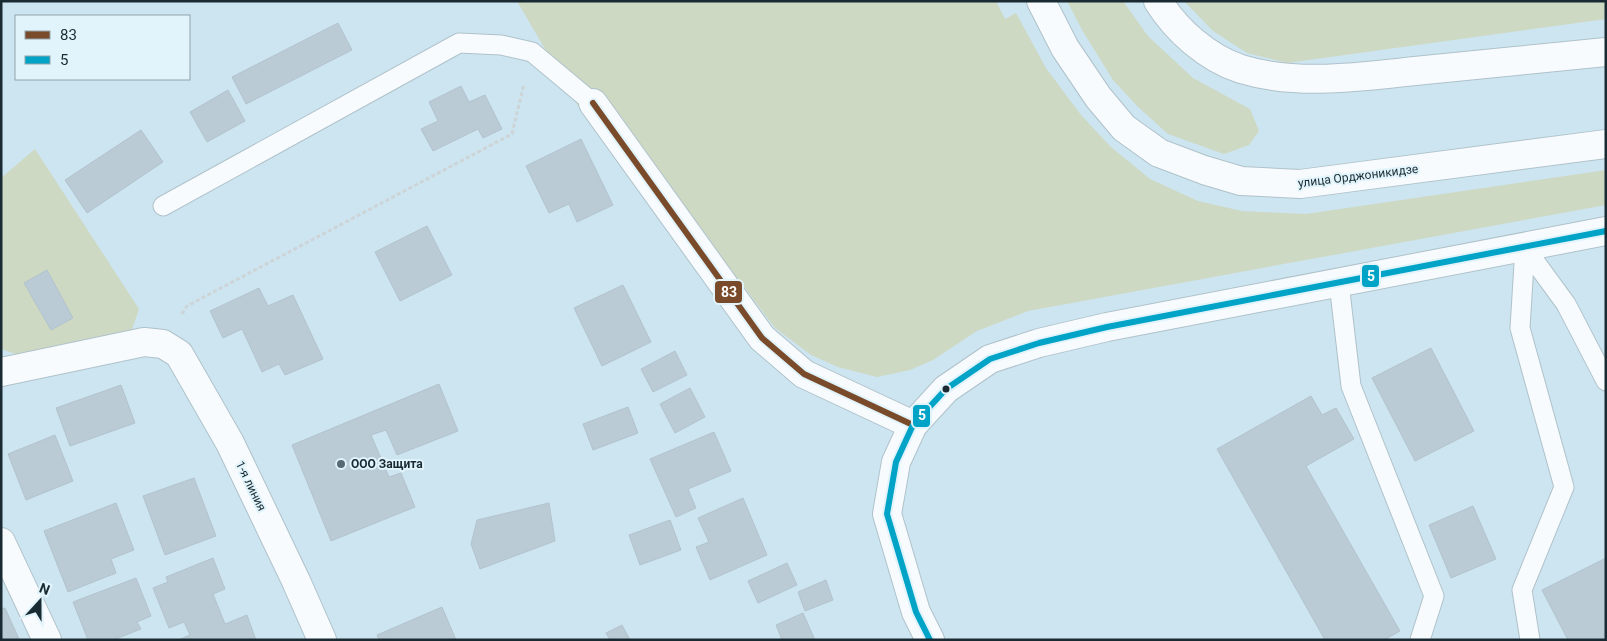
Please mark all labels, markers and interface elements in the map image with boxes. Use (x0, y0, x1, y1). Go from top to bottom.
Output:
legend (15, 15, 190, 80)
text: 83 (60, 26, 77, 44)
text: 5 (60, 51, 68, 69)
street label: улица Орджоникидзе (1297, 162, 1419, 190)
line badge: 5 (1361, 264, 1380, 288)
text: 5 (1367, 268, 1375, 284)
line badge: 83 (714, 280, 743, 304)
text: 83 (721, 284, 737, 300)
unlabelled marker (941, 384, 951, 394)
line badge: 5 (912, 404, 931, 428)
text: 5 (918, 407, 926, 423)
place label: ООО Защита (351, 457, 423, 471)
marker: ООО Защита (335, 458, 347, 470)
street label: 1-я линия (233, 459, 269, 513)
north arrow (15, 576, 65, 626)
text: N (37, 580, 52, 598)

